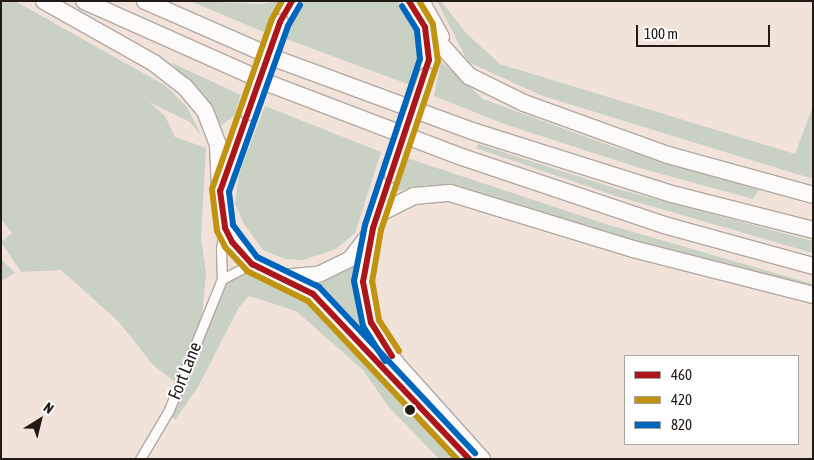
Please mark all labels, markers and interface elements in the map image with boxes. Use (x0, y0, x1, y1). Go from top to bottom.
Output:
scale bar (639, 15, 773, 47)
text: 100 m (644, 25, 678, 42)
street label: Fort Lane (164, 339, 206, 403)
legend (624, 355, 799, 445)
text: 460 (671, 366, 692, 383)
text: 420 (671, 391, 692, 408)
north arrow (15, 395, 65, 445)
text: N (41, 399, 57, 417)
unlabelled marker (405, 405, 415, 415)
text: 820 (671, 416, 692, 433)

